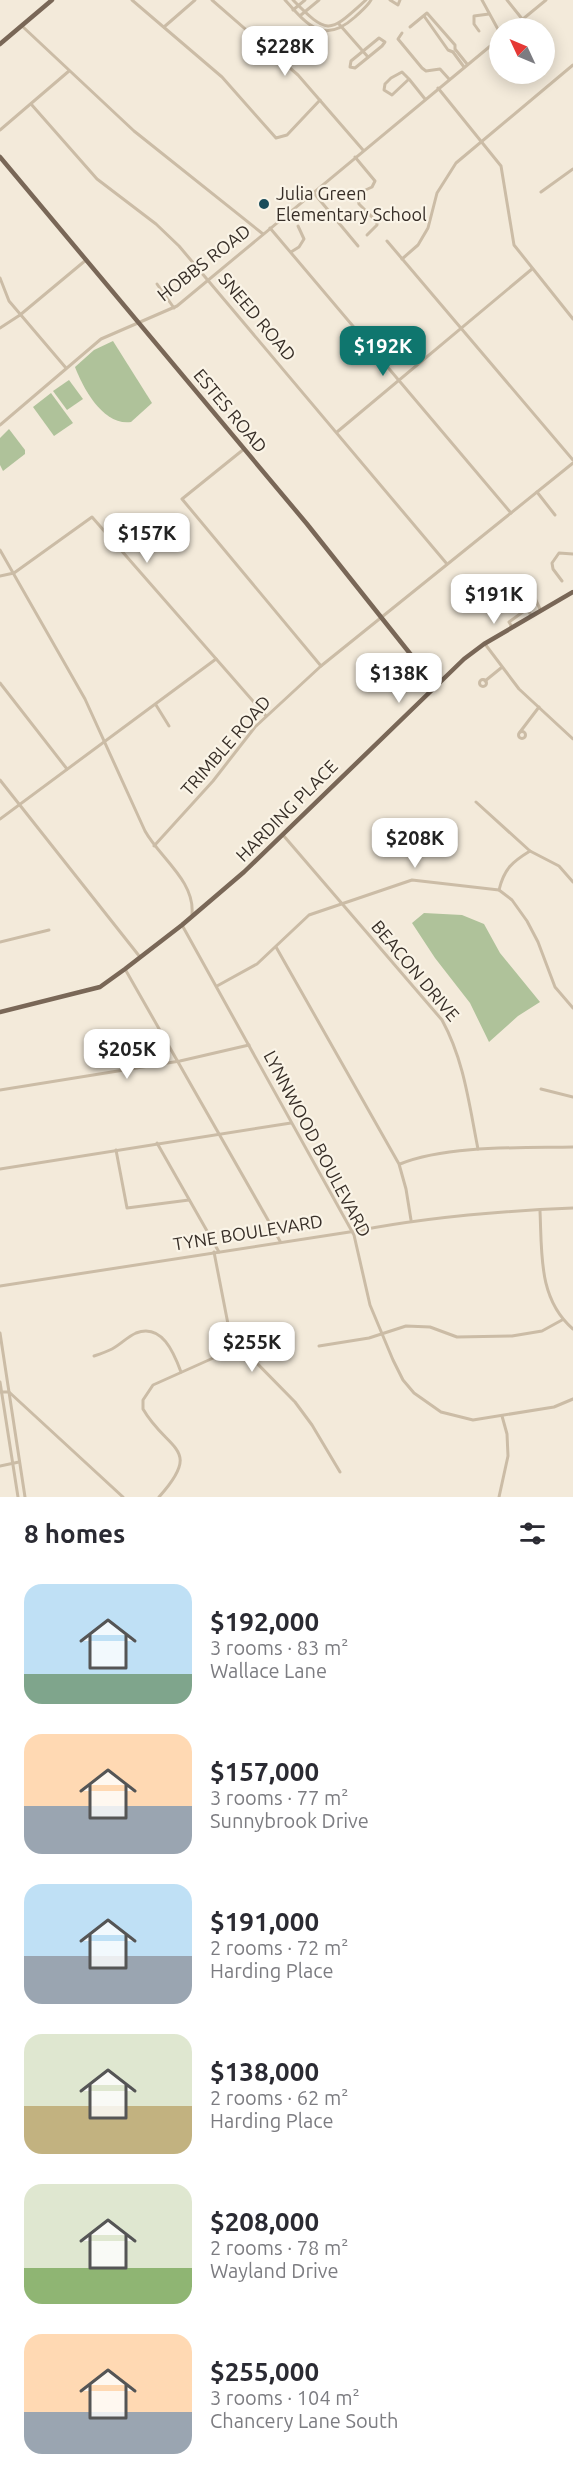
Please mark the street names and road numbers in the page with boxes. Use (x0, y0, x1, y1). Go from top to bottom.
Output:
street label: HOBBS ROAD (153, 220, 254, 305)
street label: SNEED ROAD (215, 268, 300, 364)
street label: ESTES ROAD (190, 365, 271, 456)
street label: TRIMBLE ROAD (176, 691, 274, 799)
street label: HARDING PLACE (232, 756, 341, 865)
street label: BEACON DRIVE (368, 916, 464, 1025)
street label: LYNNWOOD BOULEVARD (260, 1047, 376, 1240)
street label: TYNE BOULEVARD (172, 1210, 324, 1254)

